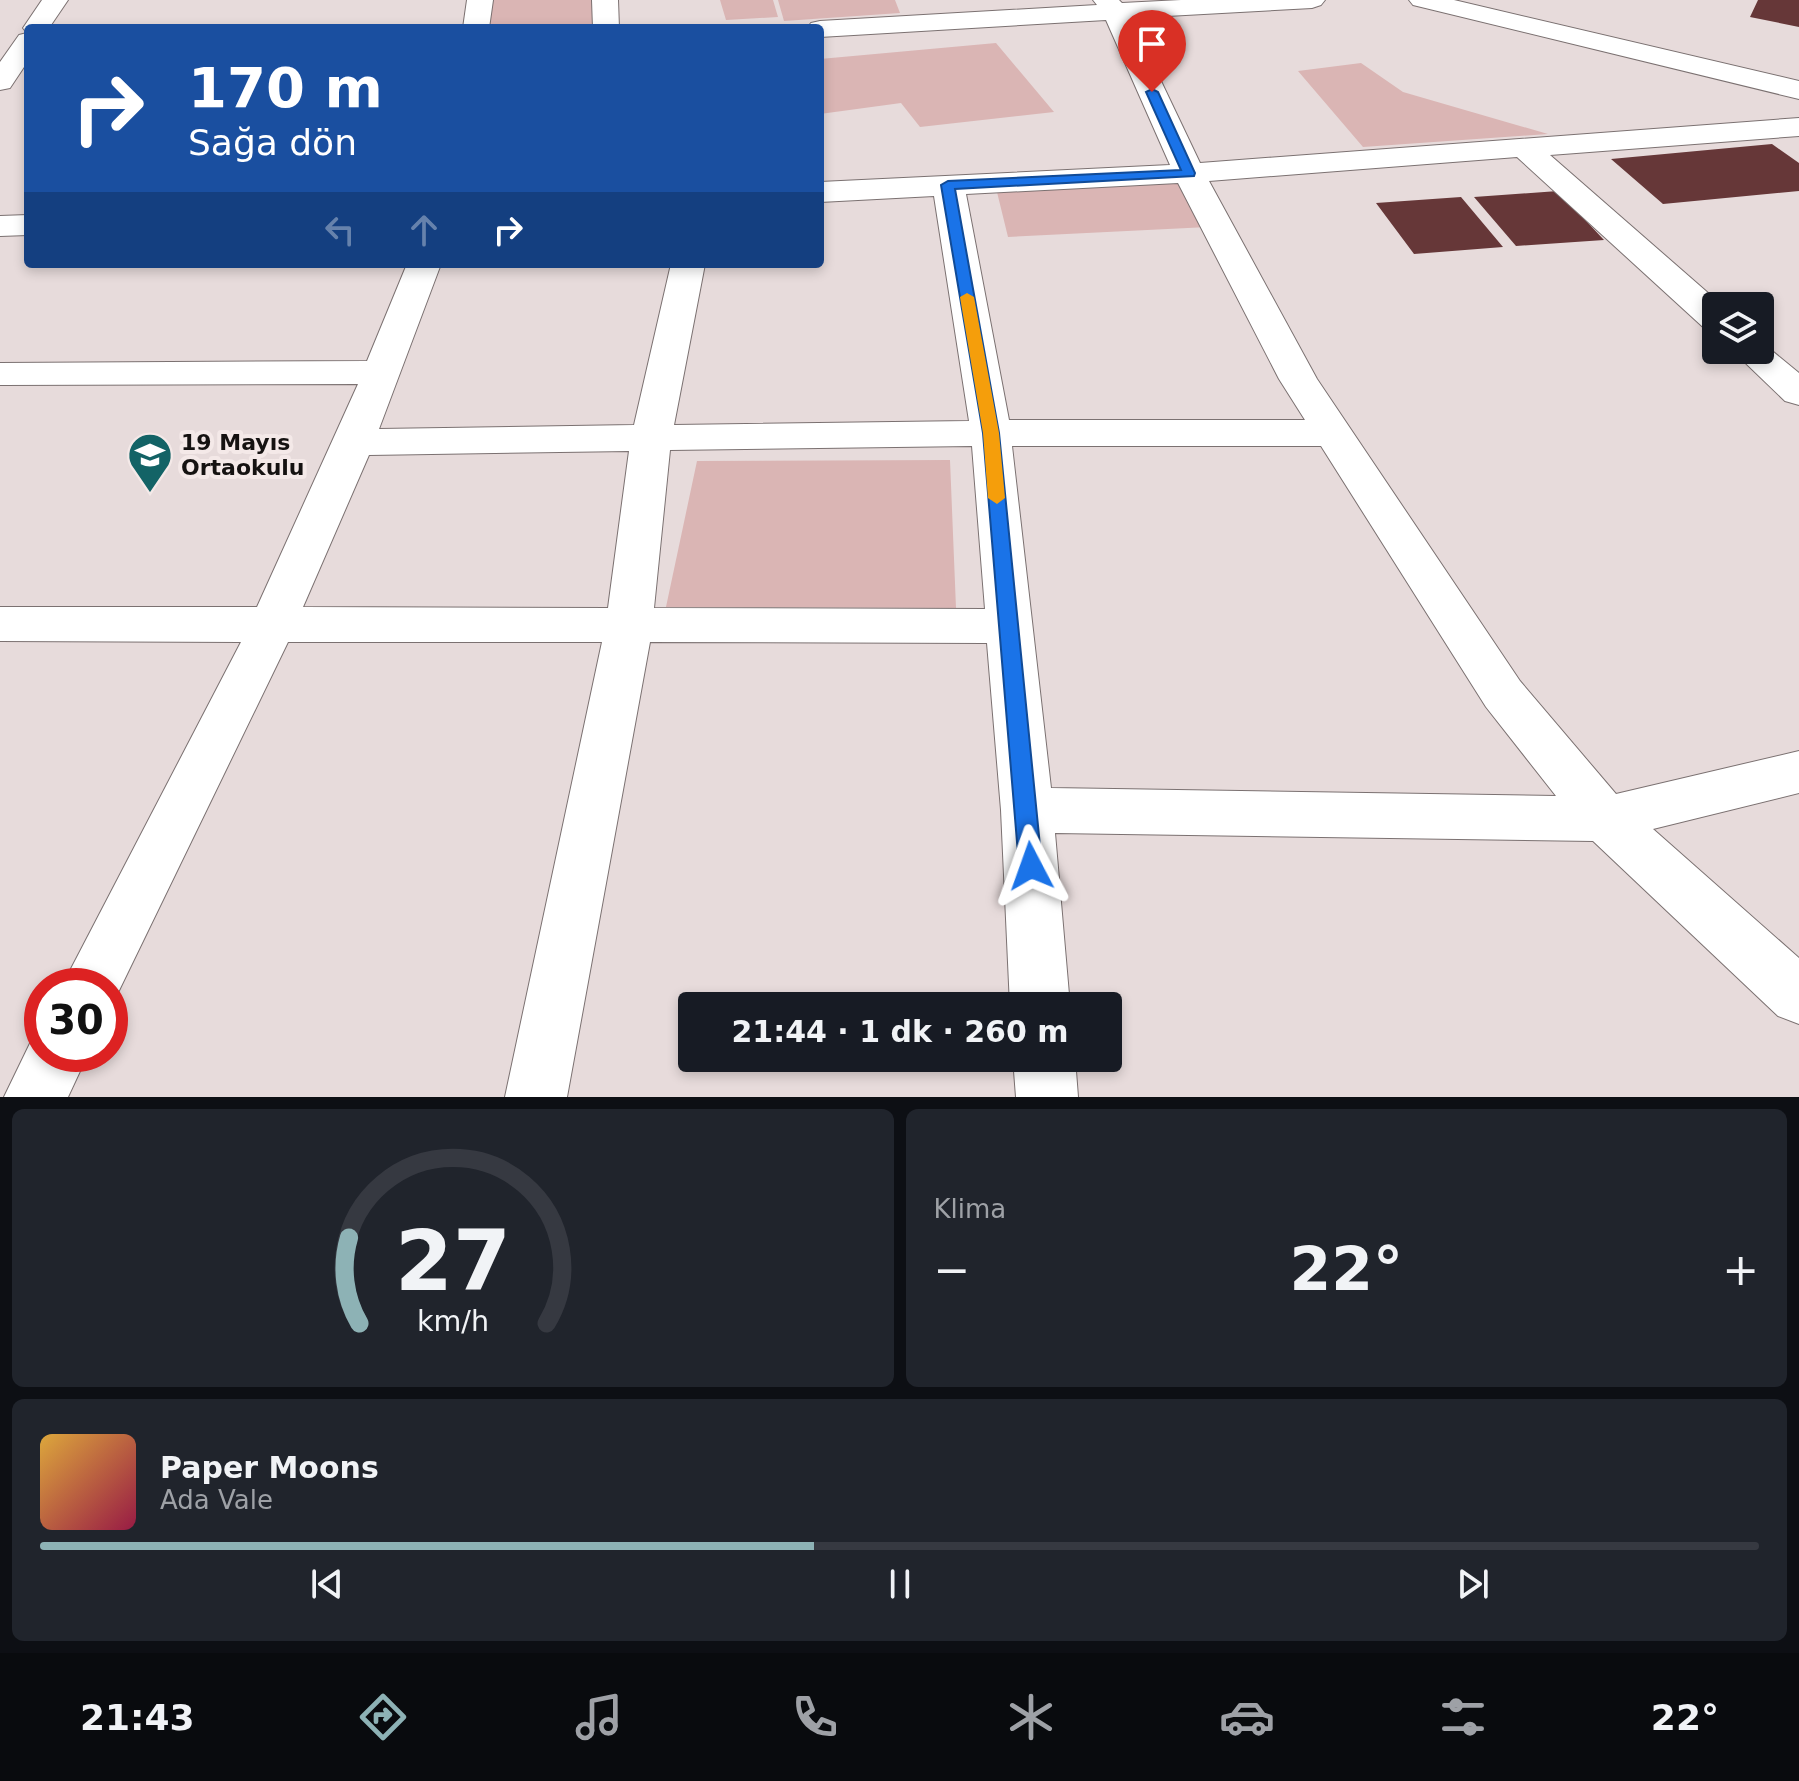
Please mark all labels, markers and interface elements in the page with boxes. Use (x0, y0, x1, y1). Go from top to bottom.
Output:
pin (1118, 10, 1186, 92)
icon: arrive (1130, 22, 1174, 66)
text: 170 m (188, 55, 383, 120)
icon: right (56, 56, 160, 160)
text: Sağa dön (188, 122, 357, 163)
icon: left (318, 208, 362, 252)
icon: ahead (402, 208, 446, 252)
icon: right (486, 208, 530, 252)
map controls (1702, 292, 1774, 364)
button: layers (1702, 292, 1774, 364)
place label: 19 Mayıs Ortaokulu (181, 430, 305, 480)
school or university icon: 19 Mayıs Ortaokulu (126, 431, 174, 494)
position arrow (989, 824, 1073, 908)
speed limit sign: 30 (24, 968, 128, 1072)
text: 21:44 · 1 dk · 260 m (731, 1014, 1069, 1049)
text: Klima (934, 1194, 1006, 1224)
text: 27 (395, 1213, 511, 1310)
text: 22° (1290, 1234, 1403, 1304)
text: − (934, 1244, 970, 1295)
text: + (1722, 1244, 1759, 1295)
text: km/h (417, 1304, 489, 1338)
text: Paper Moons (160, 1450, 379, 1485)
text: Ada Vale (160, 1485, 273, 1515)
icon: previous (305, 1562, 349, 1606)
icon: pause (878, 1562, 922, 1606)
icon: next (1451, 1562, 1495, 1606)
icon: directions (355, 1689, 411, 1745)
icon: music (571, 1689, 627, 1745)
icon: phone (787, 1689, 843, 1745)
icon: climate (1003, 1689, 1059, 1745)
icon: car (1219, 1689, 1275, 1745)
icon: filters (1435, 1689, 1491, 1745)
text: 21:43 (80, 1697, 195, 1738)
text: 22° (1651, 1697, 1719, 1738)

